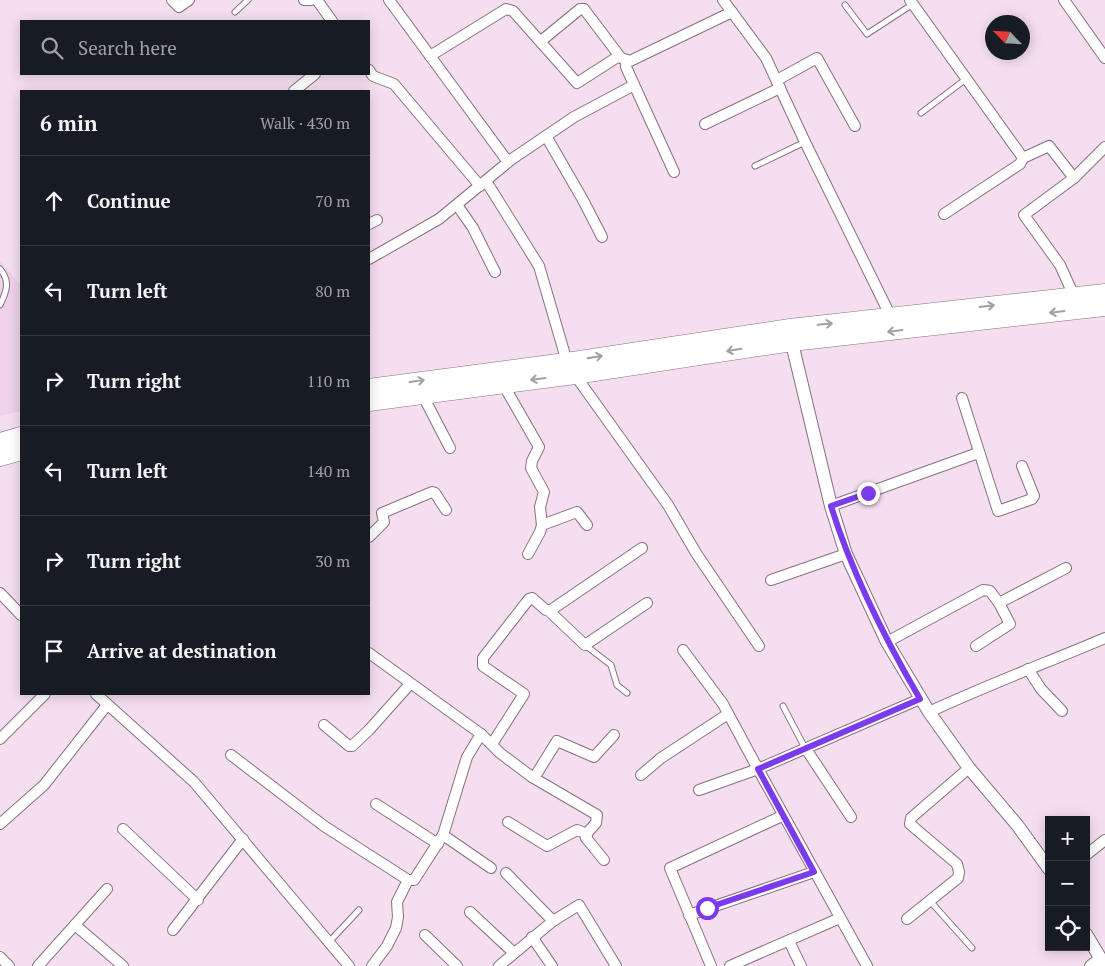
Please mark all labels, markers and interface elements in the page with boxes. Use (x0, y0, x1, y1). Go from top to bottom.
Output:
north arrow (985, 15, 1030, 60)
search box (20, 20, 370, 75)
icon: search (38, 34, 66, 62)
text: Search here (78, 35, 177, 60)
text: 6 min (40, 109, 97, 137)
text: Walk · 430 m (260, 112, 350, 134)
icon: ahead (40, 187, 68, 215)
text: Continue (87, 188, 171, 213)
text: 70 m (315, 190, 350, 212)
icon: left (40, 277, 68, 305)
text: Turn left (87, 278, 168, 303)
text: 80 m (315, 280, 350, 302)
one-way arrow (979, 301, 995, 311)
one-way arrow (1049, 307, 1065, 317)
one-way arrow (817, 320, 833, 329)
one-way arrow (887, 326, 903, 336)
one-way arrow (726, 346, 742, 356)
one-way arrow (587, 352, 603, 362)
icon: right (40, 367, 68, 395)
text: Turn right (87, 368, 181, 393)
text: 110 m (307, 370, 350, 392)
one-way arrow (531, 374, 547, 384)
one-way arrow (409, 375, 425, 385)
icon: left (40, 457, 68, 485)
text: Turn left (87, 458, 168, 483)
text: 140 m (307, 460, 350, 482)
route end (857, 482, 880, 505)
icon: right (40, 547, 68, 575)
text: Turn right (87, 548, 181, 573)
text: 30 m (315, 550, 350, 572)
icon: arrive (40, 637, 68, 665)
text: Arrive at destination (87, 638, 276, 663)
map controls (1045, 816, 1090, 951)
button: + (1045, 816, 1090, 861)
button: − (1045, 861, 1090, 906)
route start (696, 897, 719, 920)
button: locate (1045, 906, 1090, 951)

